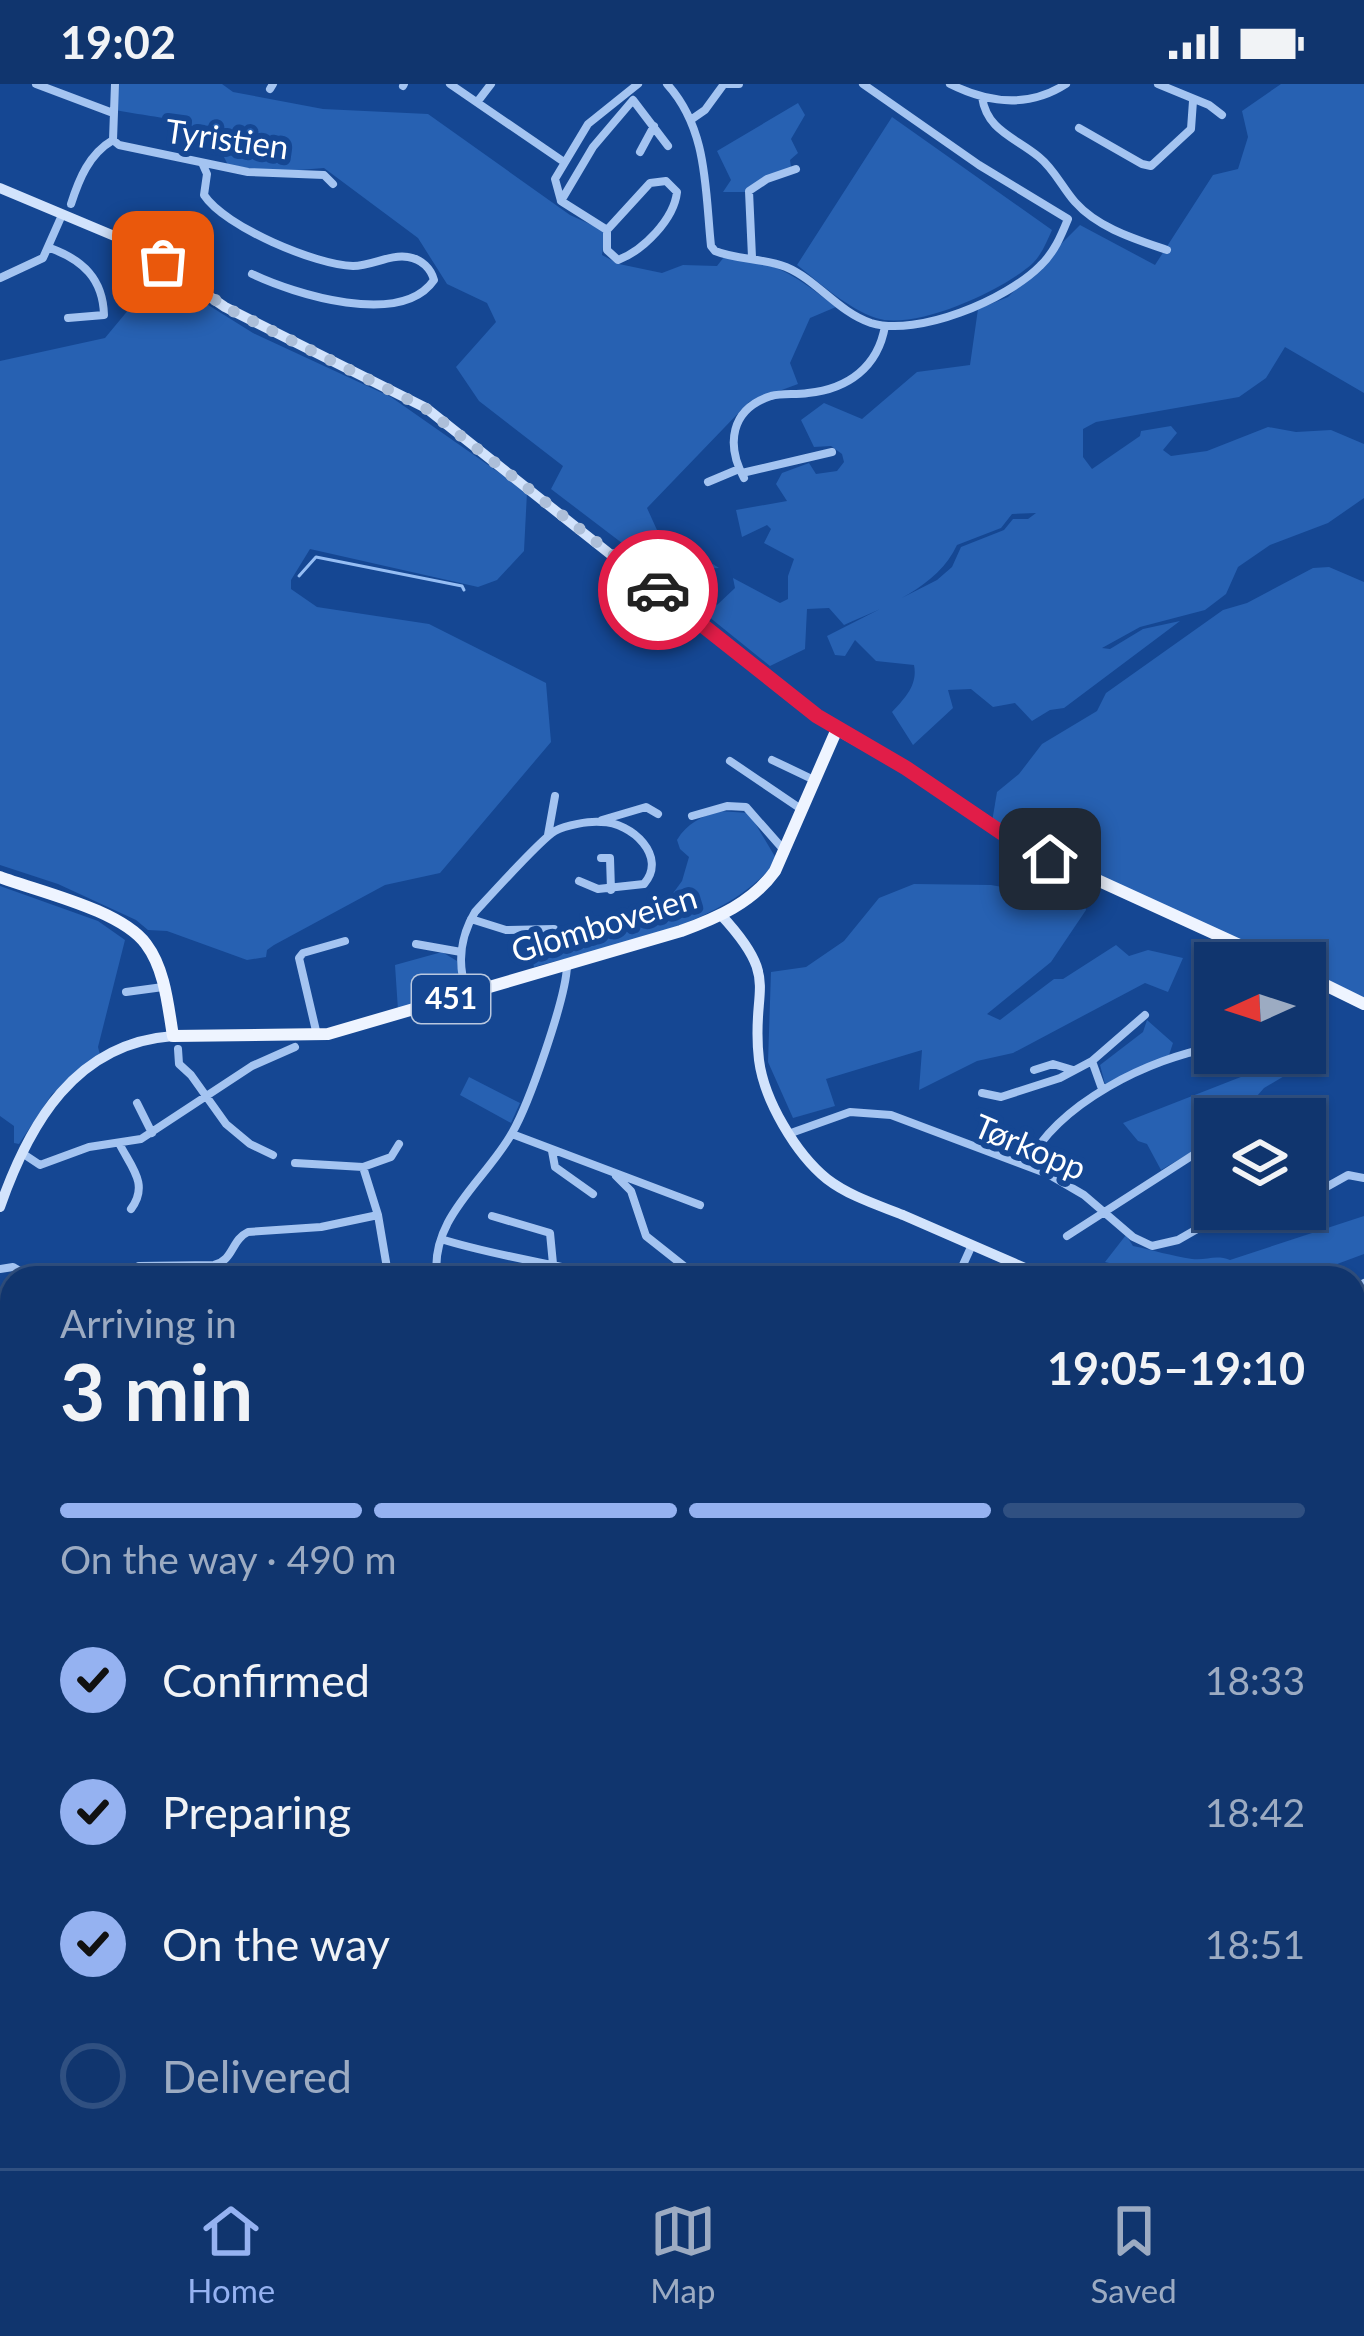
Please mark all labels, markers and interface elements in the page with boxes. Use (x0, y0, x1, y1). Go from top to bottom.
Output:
text: 19:02 (60, 15, 176, 69)
street label: Tyristien (163, 110, 291, 166)
pin (112, 211, 214, 313)
icon: bag (130, 229, 196, 295)
courier (598, 530, 718, 650)
icon: car (625, 557, 691, 623)
pin (999, 808, 1101, 910)
icon: home (1017, 826, 1083, 892)
street label: Glomboveien (506, 876, 701, 970)
north arrow (1194, 942, 1326, 1074)
map controls (1194, 942, 1326, 1230)
road number: 451 (412, 975, 490, 1023)
button: layers (1194, 1098, 1326, 1230)
street label: Tørkopp (968, 1105, 1092, 1187)
text: Arriving in (60, 1300, 237, 1346)
text: 19:05–19:10 (1047, 1341, 1305, 1395)
text: 3 min (60, 1344, 253, 1438)
text: On the way · 490 m (60, 1536, 397, 1582)
icon: check (60, 1647, 126, 1713)
text: Confirmed (162, 1653, 370, 1707)
text: 18:33 (1205, 1657, 1305, 1703)
icon: check (60, 1779, 126, 1845)
text: Preparing (162, 1785, 351, 1839)
text: 18:42 (1205, 1789, 1305, 1835)
icon: check (60, 1911, 126, 1977)
text: On the way (162, 1917, 390, 1971)
text: 18:51 (1205, 1921, 1305, 1967)
text: Delivered (162, 2049, 352, 2103)
tab: Home (187, 2198, 275, 2310)
tab: Map (650, 2198, 716, 2310)
tab: Saved (1090, 2198, 1177, 2310)

